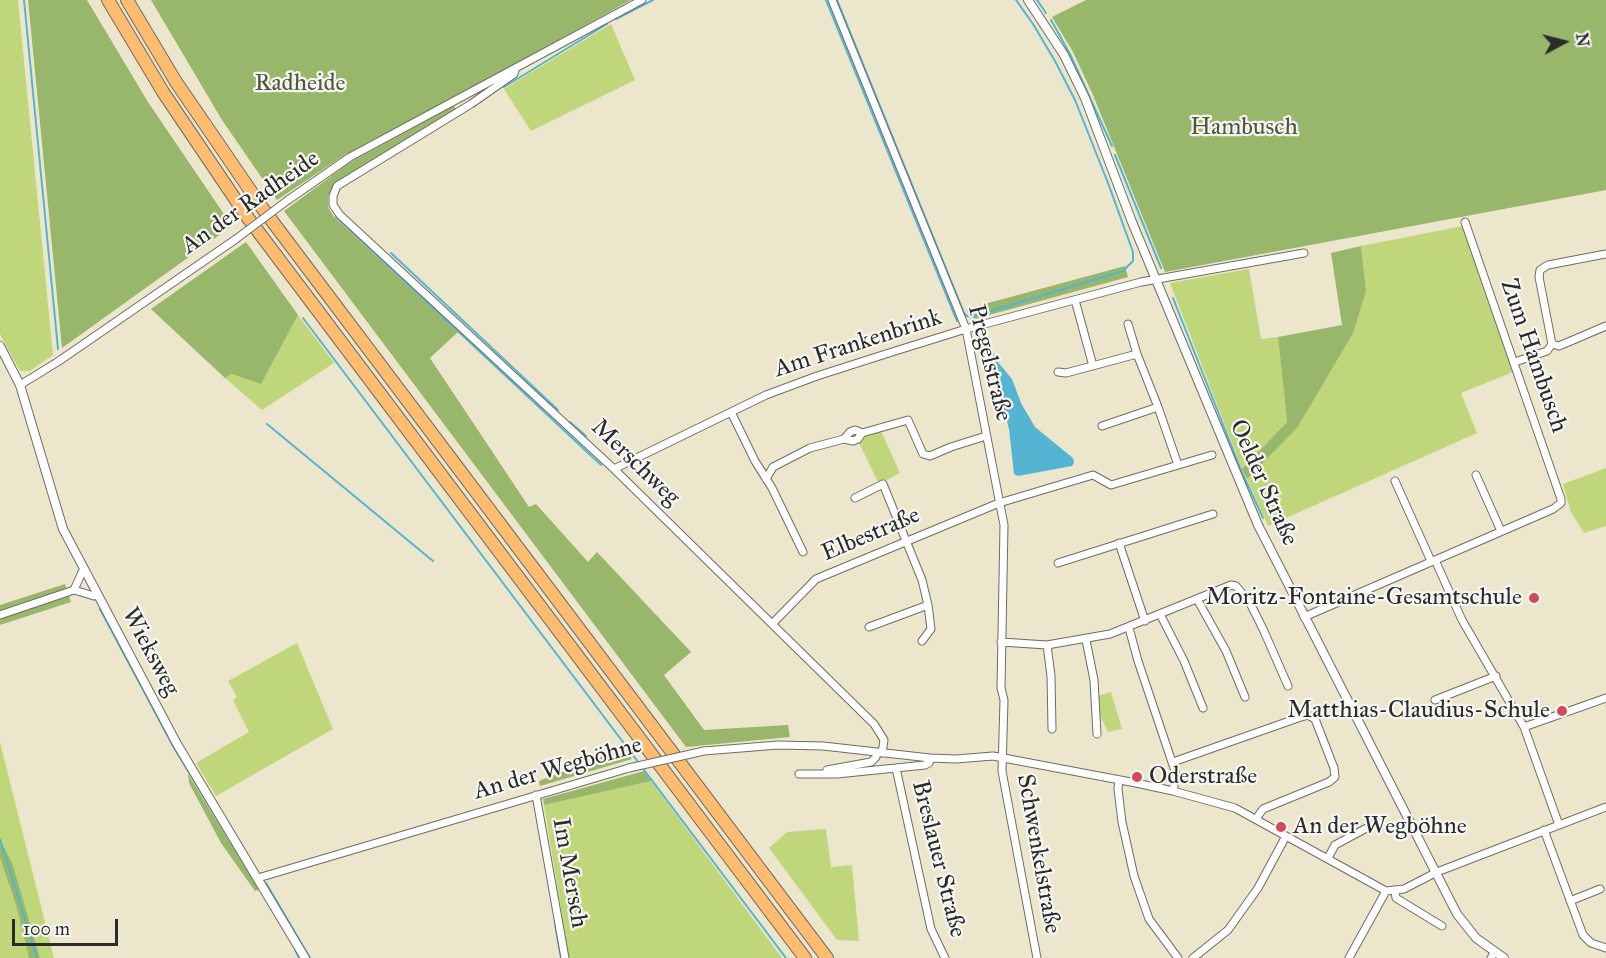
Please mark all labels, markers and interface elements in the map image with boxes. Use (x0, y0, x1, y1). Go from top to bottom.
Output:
north arrow (1534, 12, 1594, 72)
text: N (1572, 32, 1593, 48)
park label: Radheide (255, 70, 345, 98)
park label: Hambusch (1190, 114, 1298, 142)
street label: An der Radheide (177, 145, 325, 261)
street label: Zum Hambusch (1493, 275, 1573, 437)
street label: Pregelstraße (961, 302, 1017, 424)
street label: Am Frankenbrink (771, 303, 945, 385)
street label: Merschweg (585, 414, 685, 512)
street label: Oelder Straße (1222, 416, 1304, 550)
street label: Elbestraße (817, 501, 925, 569)
place label: Moritz-Fontaine-Gesamtschule (1206, 584, 1522, 612)
marker: Moritz-Fontaine-Gesamtschule (1527, 591, 1541, 605)
street label: Wieksweg (115, 603, 185, 701)
place label: Matthias-Claudius-Schule (1287, 697, 1550, 725)
marker: Matthias-Claudius-Schule (1555, 704, 1569, 718)
street label: An der Wegböhne (471, 731, 645, 807)
place label: Oderstraße (1149, 763, 1257, 791)
marker: Oderstraße (1130, 770, 1144, 784)
street label: Schwenkelstraße (1010, 772, 1066, 936)
street label: Breslauer Straße (905, 778, 971, 940)
place label: An der Wegböhne (1293, 813, 1467, 841)
street label: Im Mersch (545, 816, 593, 930)
marker: An der Wegböhne (1274, 820, 1288, 834)
scale bar (15, 907, 122, 945)
text: 100 m (23, 918, 70, 940)

